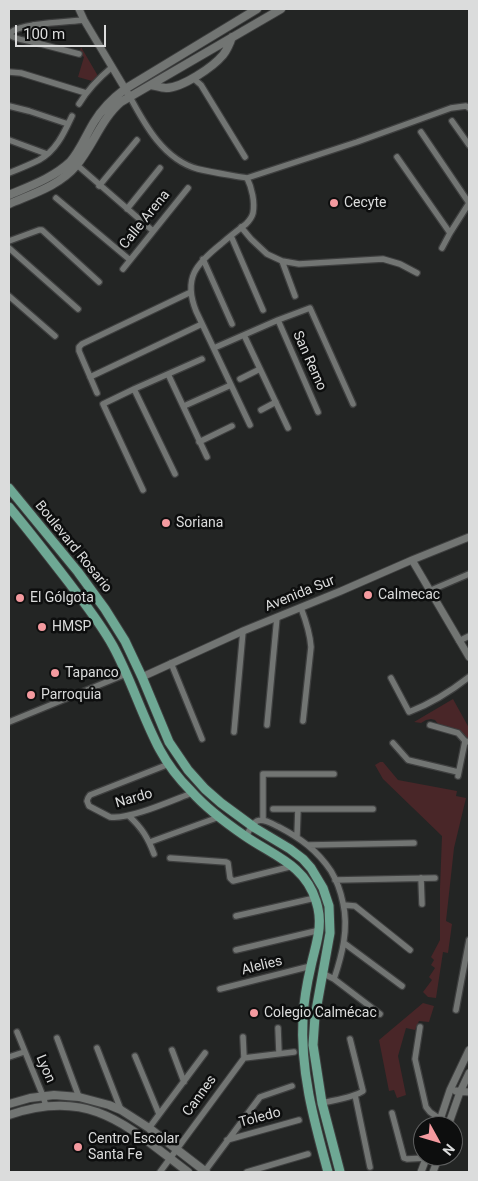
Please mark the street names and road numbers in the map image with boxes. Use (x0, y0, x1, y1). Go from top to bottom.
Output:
street label: Calle Arena (116, 187, 174, 253)
street label: San Remo (288, 329, 330, 393)
street label: Boulevard Rosario (31, 498, 115, 596)
street label: Avenida Sur (263, 572, 337, 616)
street label: Nardo (113, 786, 155, 812)
street label: Alelies (240, 953, 284, 979)
street label: Lyon (32, 1052, 58, 1086)
street label: Cannes (179, 1072, 221, 1120)
street label: Toledo (237, 1104, 283, 1132)

